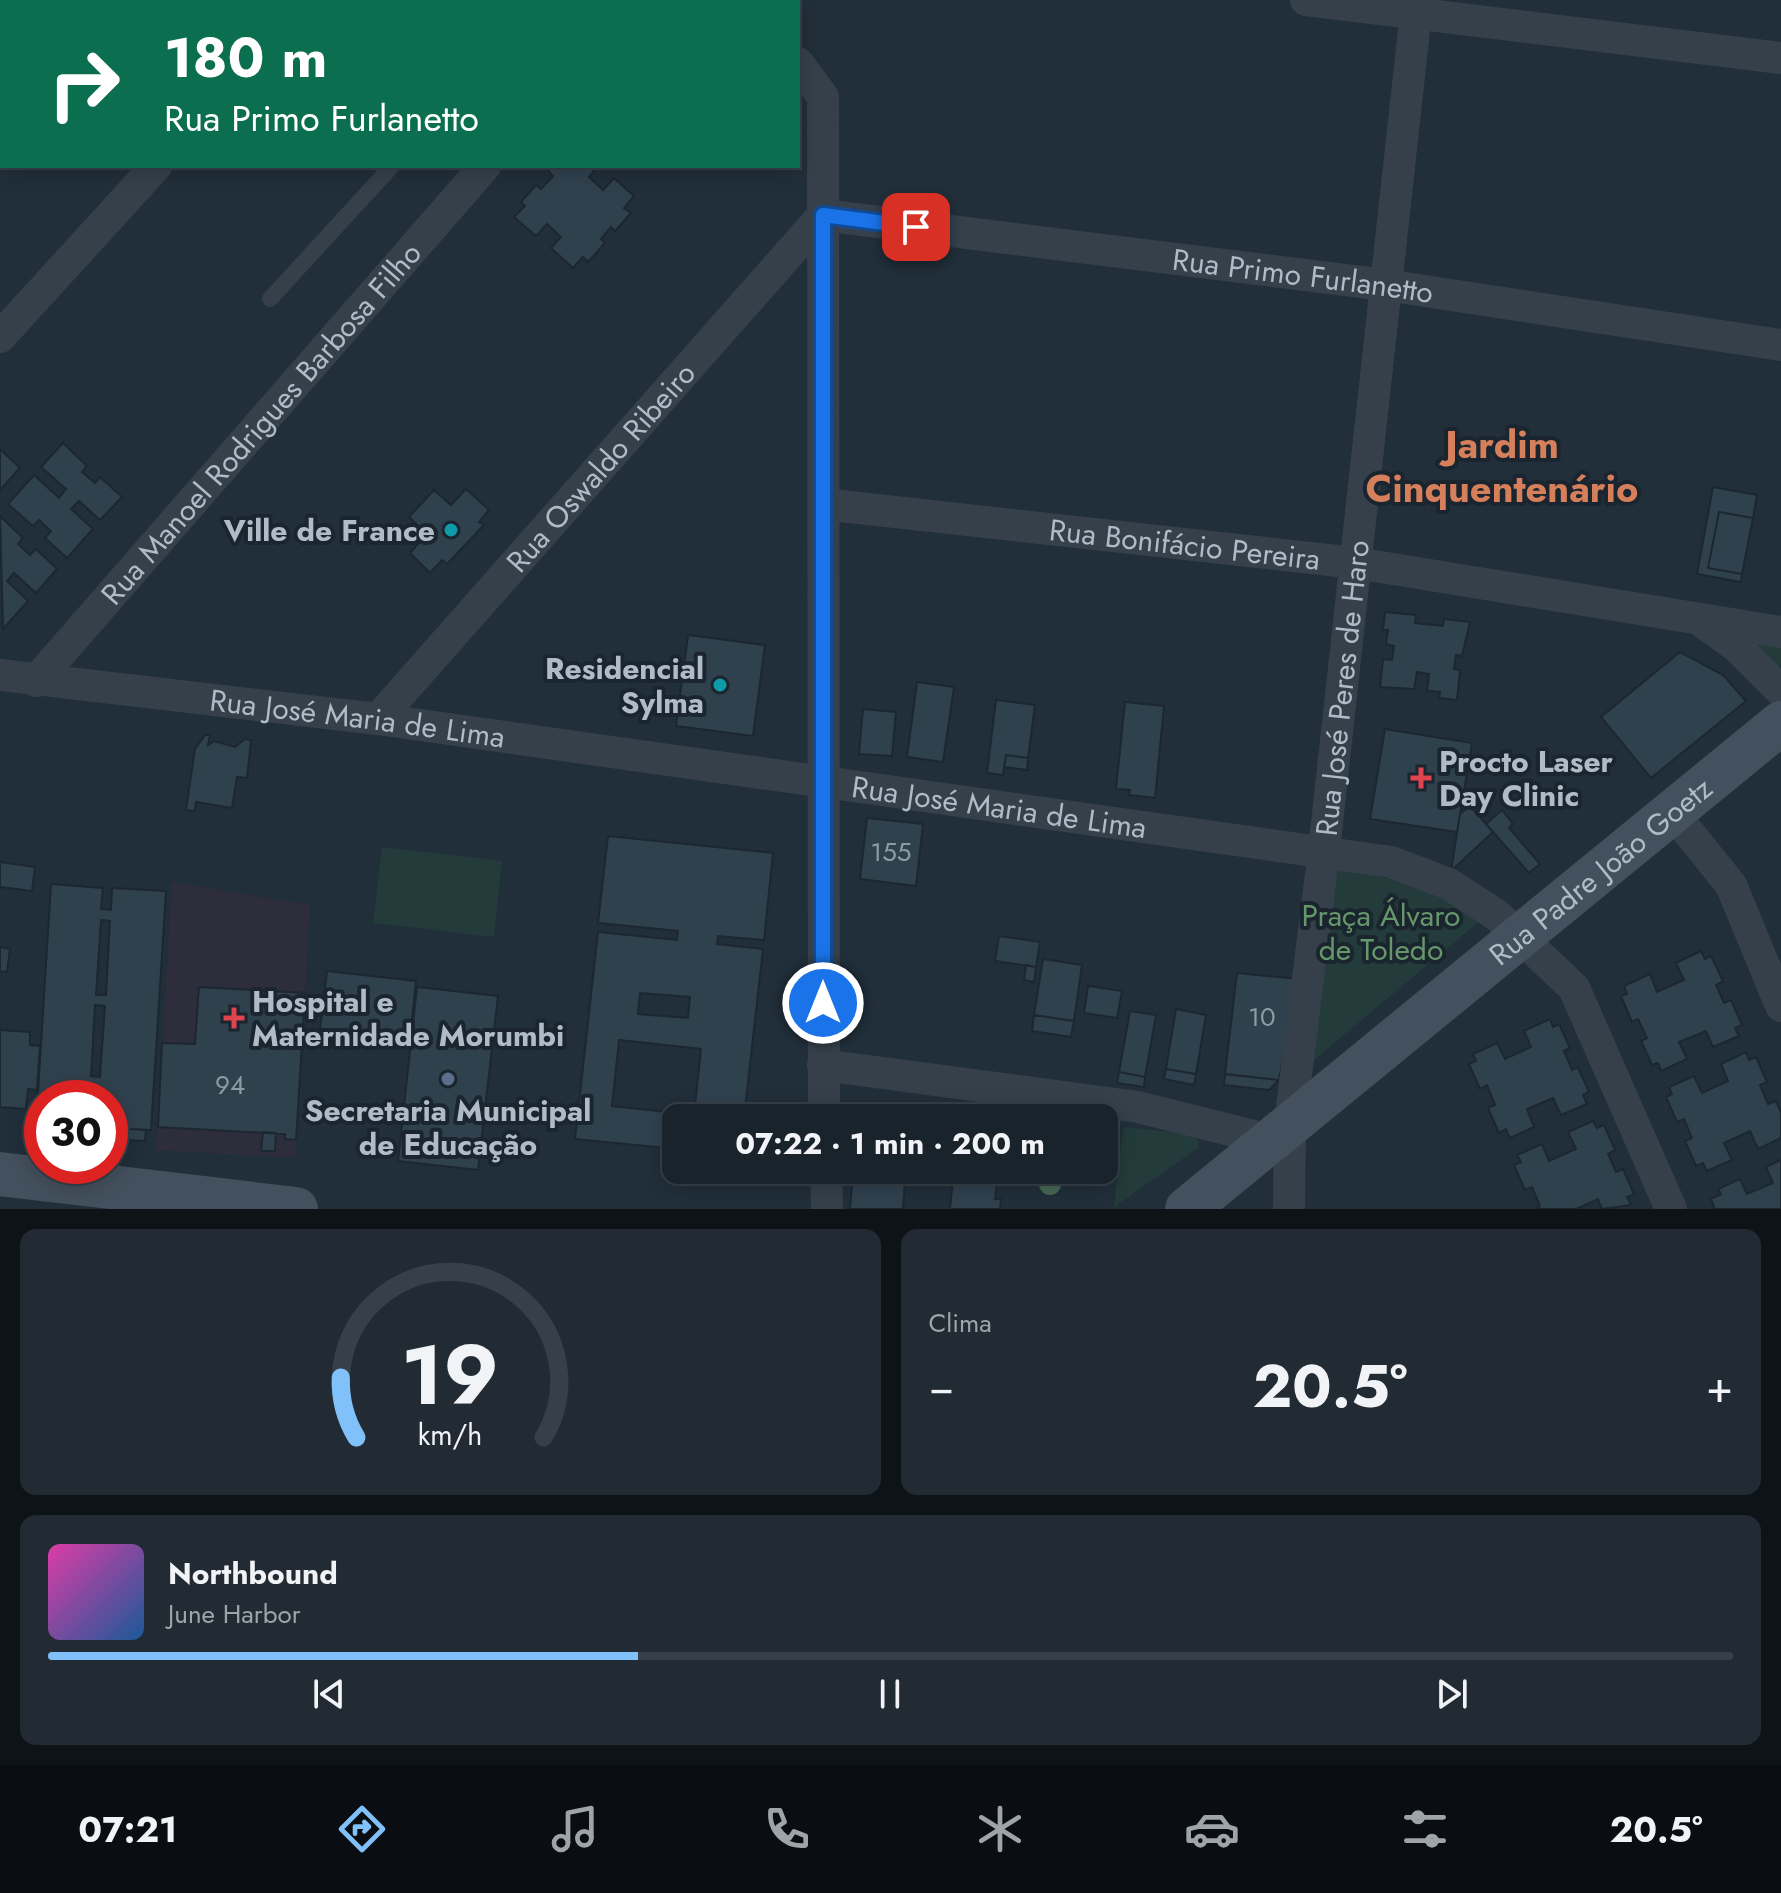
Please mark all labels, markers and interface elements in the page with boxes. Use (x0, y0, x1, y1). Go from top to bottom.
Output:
text: 180 m (164, 17, 327, 98)
icon: right (32, 32, 136, 136)
text: Rua Primo Furlanetto (164, 92, 479, 144)
pin (882, 193, 950, 261)
icon: arrive (894, 205, 938, 249)
street label: Rua Manoel Rodrigues Barbosa Filho (91, 233, 431, 614)
street label: Rua Primo Furlanetto (1170, 237, 1436, 314)
street label: Rua Oswaldo Ribeiro (496, 353, 705, 581)
district label: Jardim Cinquentenário (1366, 417, 1638, 516)
street label: Rua Bonifácio Pereira (1047, 508, 1322, 580)
place label: Ville de France (223, 509, 435, 552)
marker: Ville de France (442, 521, 460, 539)
street label: Rua José Peres de Haro (1304, 538, 1379, 838)
place label: Residencial Sylma (545, 647, 704, 724)
marker: Residencial Sylma (711, 676, 729, 694)
street label: Rua José Maria de Lima (208, 678, 508, 758)
place label: Procto Laser Day Clinic (1439, 740, 1614, 817)
street label: Rua José Maria de Lima (849, 765, 1149, 849)
street label: Rua Padre João Goetz (1479, 766, 1721, 975)
marker: Procto Laser Day Clinic (1410, 767, 1432, 789)
house number: 155 (870, 833, 912, 871)
park label: Praça Álvaro de Toledo (1302, 894, 1460, 971)
position arrow (781, 961, 865, 1045)
place label: Hospital e Maternidade Morumbi (252, 980, 564, 1057)
house number: 10 (1248, 998, 1276, 1036)
marker: Hospital e Maternidade Morumbi (223, 1007, 245, 1029)
house number: 94 (215, 1066, 245, 1104)
marker: Secretaria Municipal de Educação (439, 1070, 457, 1088)
speed limit sign: 30 (24, 1080, 128, 1184)
place label: Secretaria Municipal de Educação (305, 1089, 591, 1166)
text: 07:22 · 1 min · 200 m (735, 1122, 1045, 1165)
text: Clima (929, 1304, 992, 1342)
text: 19 (401, 1315, 499, 1435)
text: 20.5° (1253, 1343, 1408, 1430)
text: − (929, 1355, 954, 1419)
text: + (1706, 1355, 1733, 1419)
text: km/h (418, 1414, 483, 1456)
text: Northbound (168, 1552, 338, 1595)
text: June Harbor (168, 1595, 301, 1633)
icon: previous (307, 1672, 351, 1716)
icon: pause (868, 1672, 912, 1716)
icon: next (1430, 1672, 1474, 1716)
icon: directions (334, 1801, 390, 1857)
icon: music (547, 1801, 603, 1857)
icon: phone (759, 1801, 815, 1857)
icon: climate (972, 1801, 1028, 1857)
icon: car (1184, 1801, 1240, 1857)
icon: filters (1397, 1801, 1453, 1857)
text: 07:21 (78, 1803, 177, 1855)
text: 20.5° (1610, 1803, 1703, 1855)

